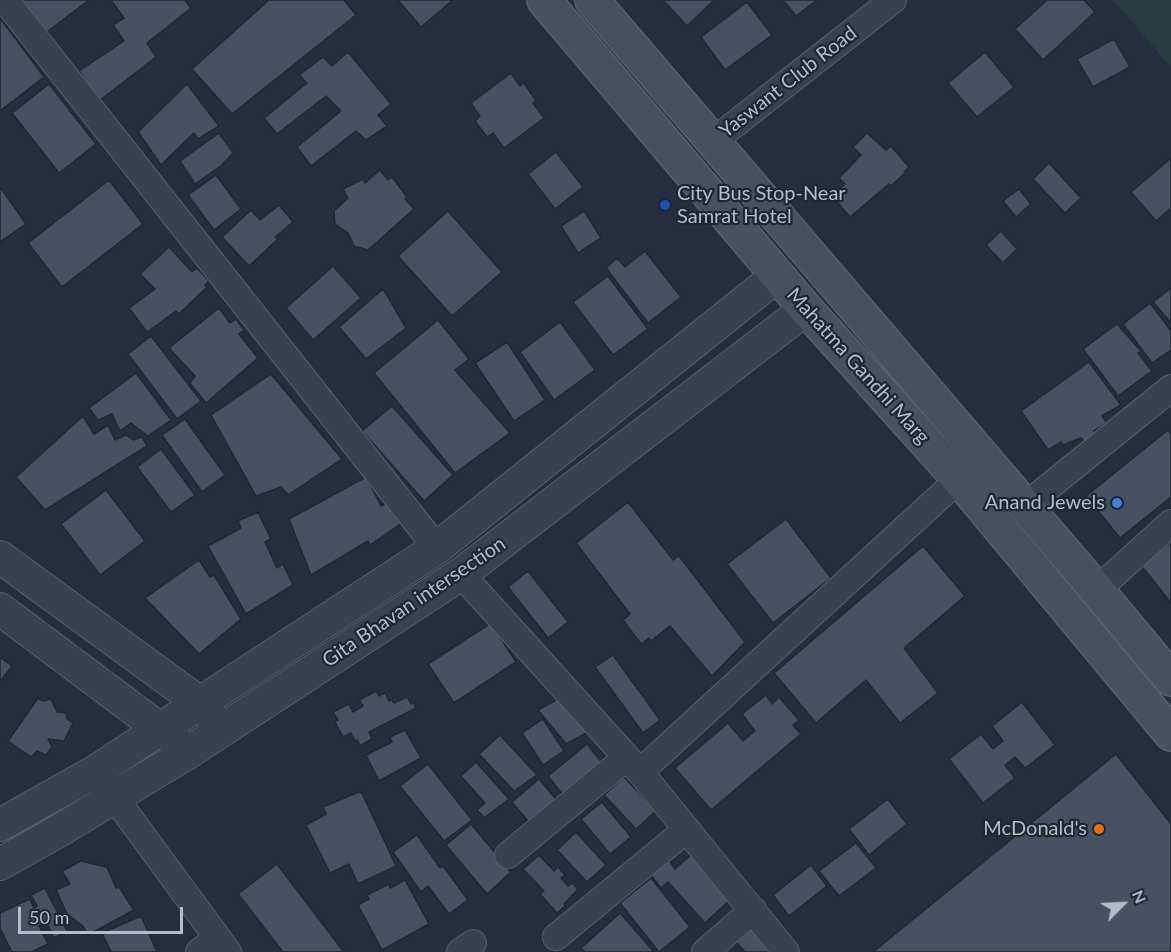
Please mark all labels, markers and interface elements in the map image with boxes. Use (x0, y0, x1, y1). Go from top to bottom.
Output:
street label: Yaswant Club Road (715, 21, 861, 143)
place label: City Bus Stop-Near Samrat Hotel (677, 182, 846, 229)
marker: City Bus Stop-Near Samrat Hotel (658, 198, 672, 212)
street label: Mahatma Gandhi Marg (782, 283, 934, 449)
place label: Anand Jewels (985, 491, 1105, 515)
marker: Anand Jewels (1110, 496, 1124, 510)
street label: Gita Bhavan intersection (318, 532, 510, 672)
place label: McDonald's (983, 817, 1087, 841)
marker: McDonald's (1092, 822, 1106, 836)
north arrow (1093, 874, 1153, 934)
text: N (1129, 887, 1151, 906)
scale bar (21, 895, 186, 933)
text: 50 m (29, 906, 69, 928)

